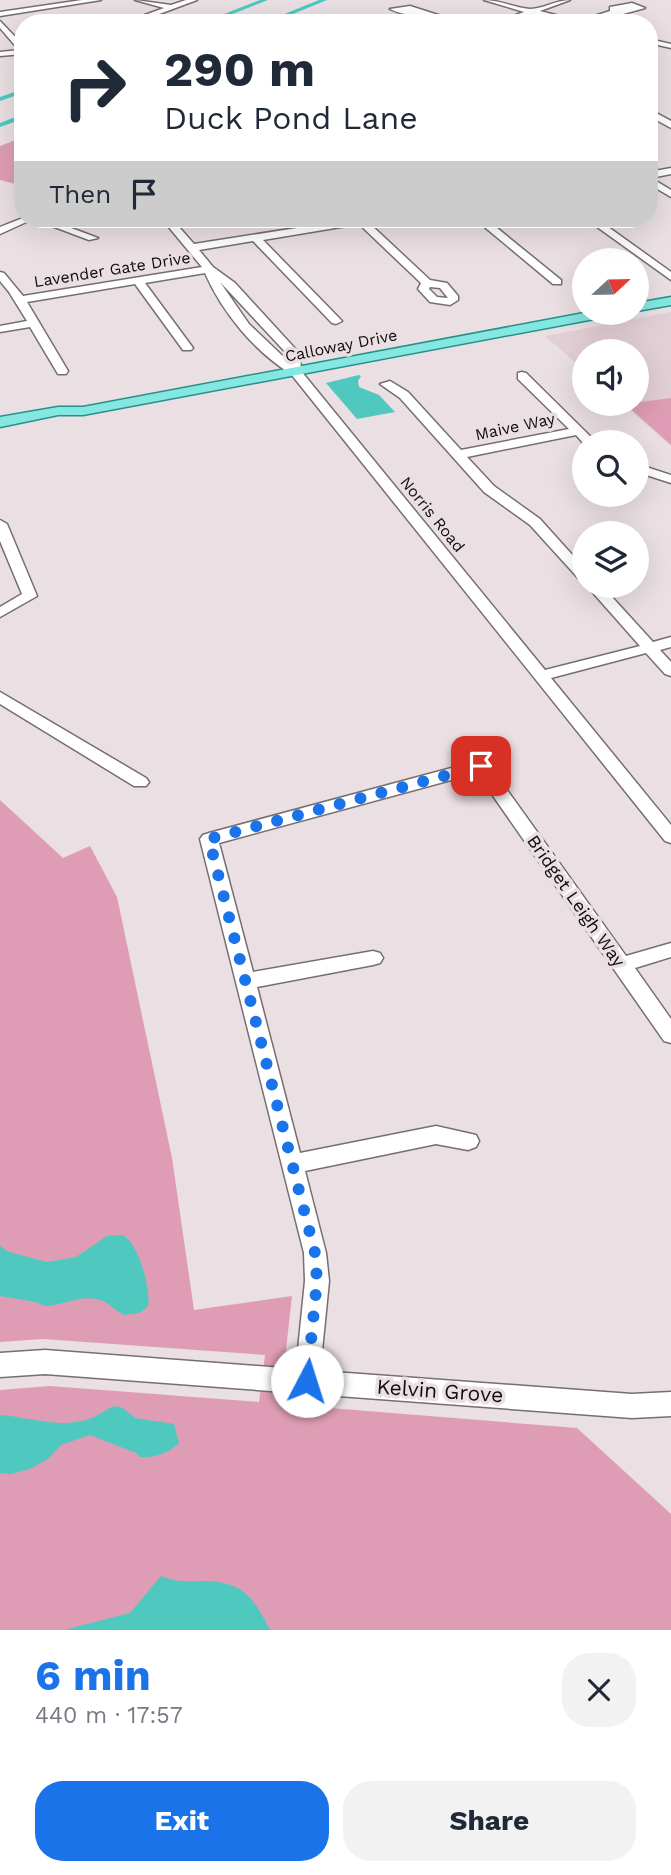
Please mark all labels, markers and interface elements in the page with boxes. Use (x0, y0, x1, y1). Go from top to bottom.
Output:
text: 290 m (164, 40, 315, 98)
icon: right (49, 42, 140, 133)
text: Duck Pond Lane (164, 99, 418, 137)
icon: arrive (125, 175, 163, 213)
text: Then (49, 179, 111, 209)
street label: Lavender Gate Drive (32, 248, 192, 291)
north arrow (572, 248, 649, 326)
map controls (572, 248, 649, 598)
street label: Calloway Drive (283, 325, 399, 366)
button: sound (572, 339, 649, 416)
street label: Maive Way (473, 409, 557, 444)
button: search (572, 430, 649, 507)
street label: Norris Road (396, 473, 469, 556)
button: layers (572, 521, 649, 598)
pin (451, 736, 511, 796)
icon: arrive (462, 747, 500, 785)
street label: Bridget Leigh Way (523, 831, 630, 971)
position arrow (270, 1344, 344, 1418)
street label: Kelvin Grove (376, 1374, 504, 1407)
text: 6 min (35, 1651, 151, 1700)
button: close (562, 1653, 636, 1727)
text: 440 m · 17:57 (35, 1702, 183, 1729)
button: Exit (35, 1781, 329, 1861)
button: Share (343, 1781, 636, 1861)

